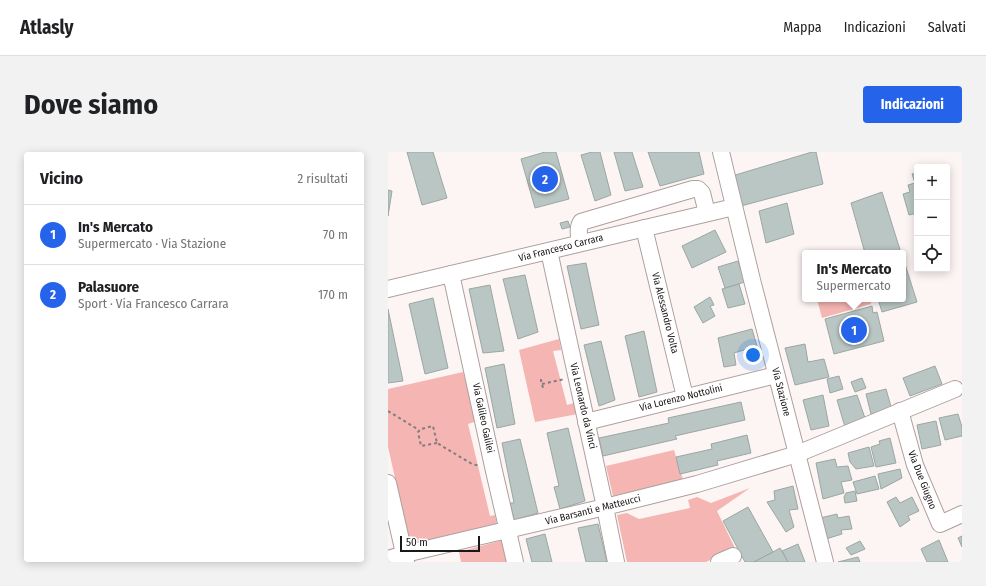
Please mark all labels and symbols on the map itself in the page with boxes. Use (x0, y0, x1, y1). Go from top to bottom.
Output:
pin: 2 (532, 164, 558, 194)
street label: Via Francesco Carrara (517, 232, 605, 264)
street label: Via Alessandro Volta (649, 271, 681, 355)
pin: 1 (841, 315, 867, 345)
your location (743, 345, 763, 365)
street label: Via Leonardo da Vinci (567, 362, 599, 450)
street label: Via Stazione (769, 366, 793, 418)
street label: Via Galileo Galilei (470, 382, 496, 454)
street label: Via Lorenzo Nottolini (638, 382, 724, 414)
street label: Via Due Giugno (905, 449, 939, 511)
street label: Via Barsanti e Matteucci (544, 492, 642, 528)
scale bar (400, 534, 480, 553)

